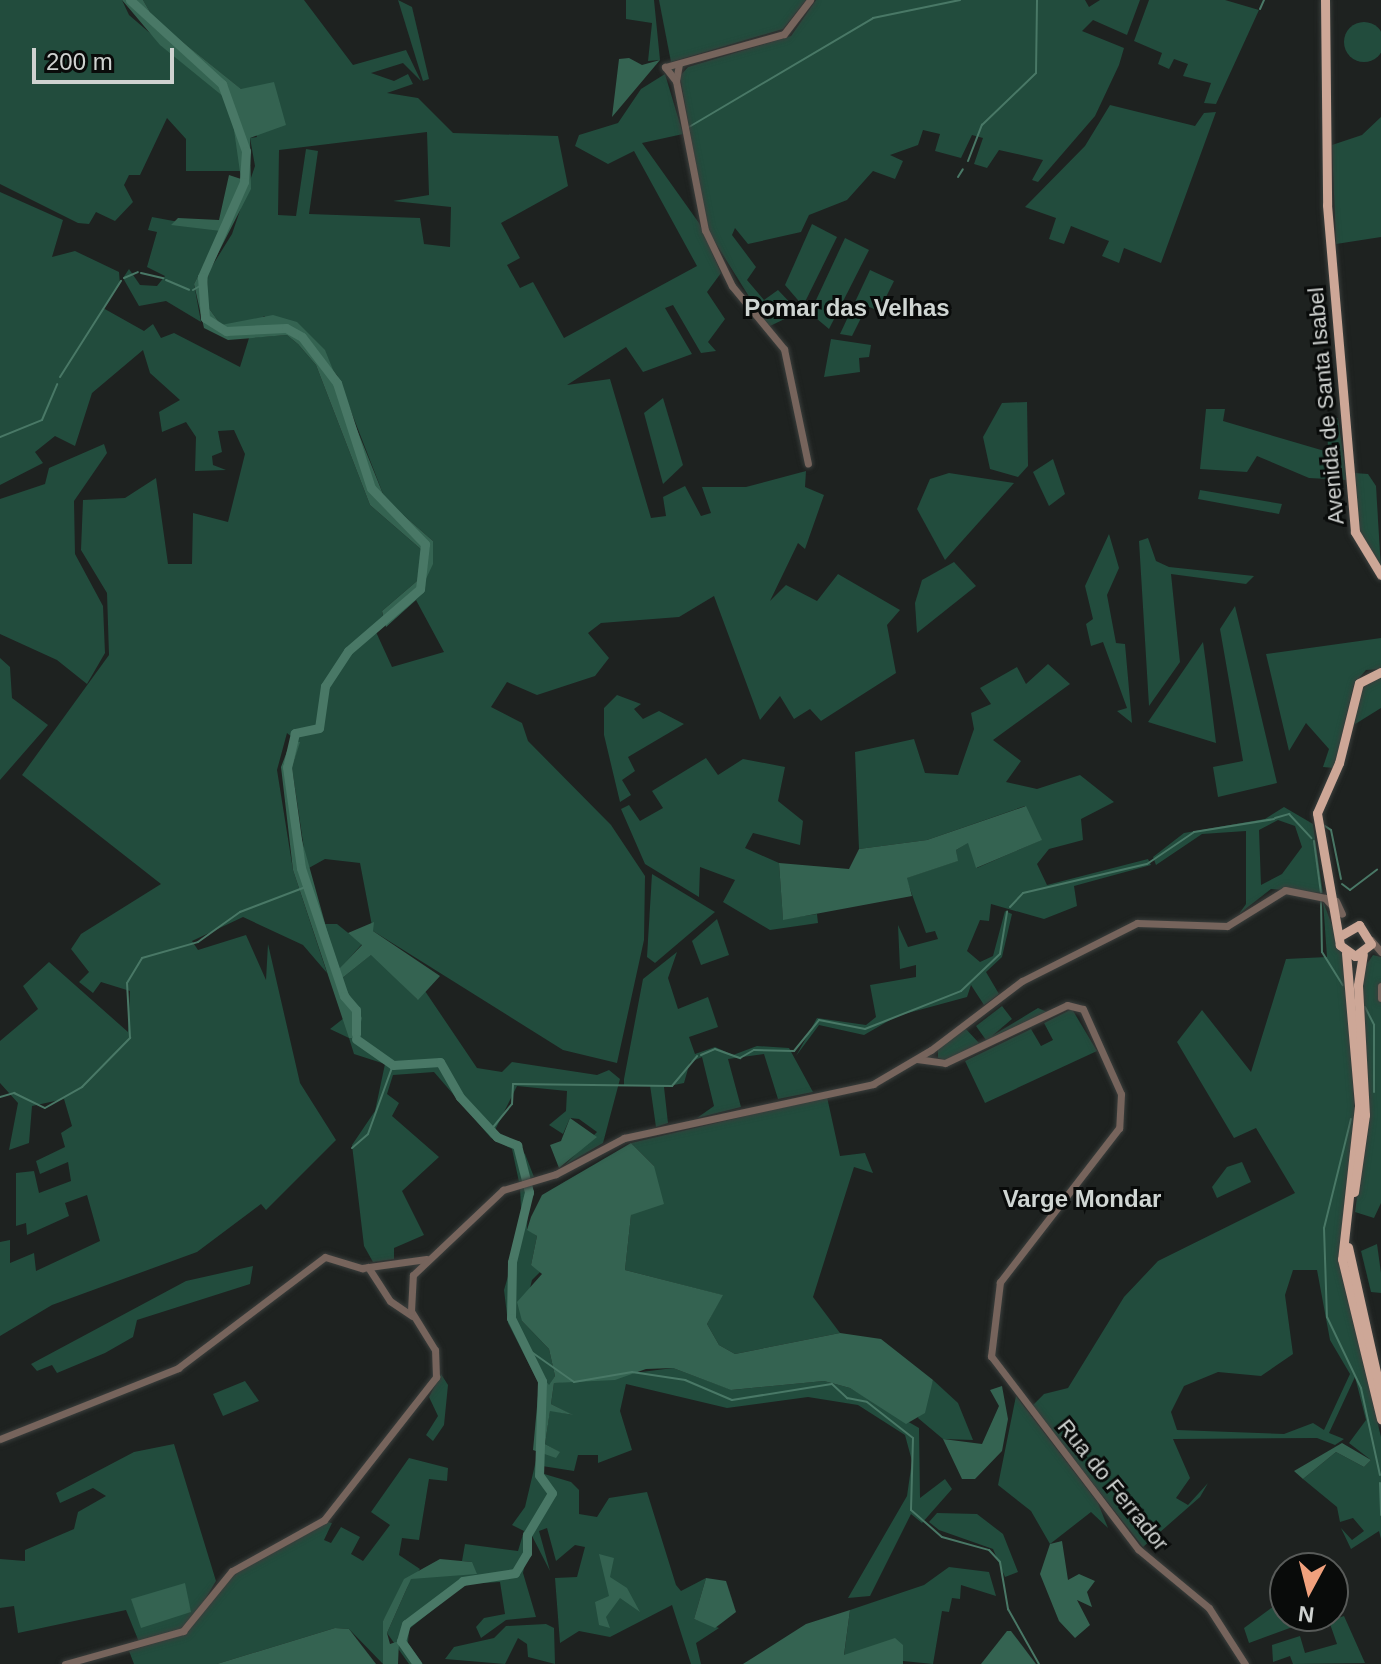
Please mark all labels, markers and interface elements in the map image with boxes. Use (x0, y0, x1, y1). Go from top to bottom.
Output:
scale bar (36, 32, 178, 82)
text: 200 m (46, 48, 113, 75)
street label: Avenida de Santa Isabel (1302, 286, 1350, 526)
district label: Pomar das Velhas (744, 294, 950, 322)
district label: Varge Mondar (1003, 1185, 1161, 1213)
street label: Rua do Ferrador (1052, 1414, 1174, 1556)
north arrow (1269, 1552, 1349, 1632)
text: N (1297, 1601, 1316, 1628)

